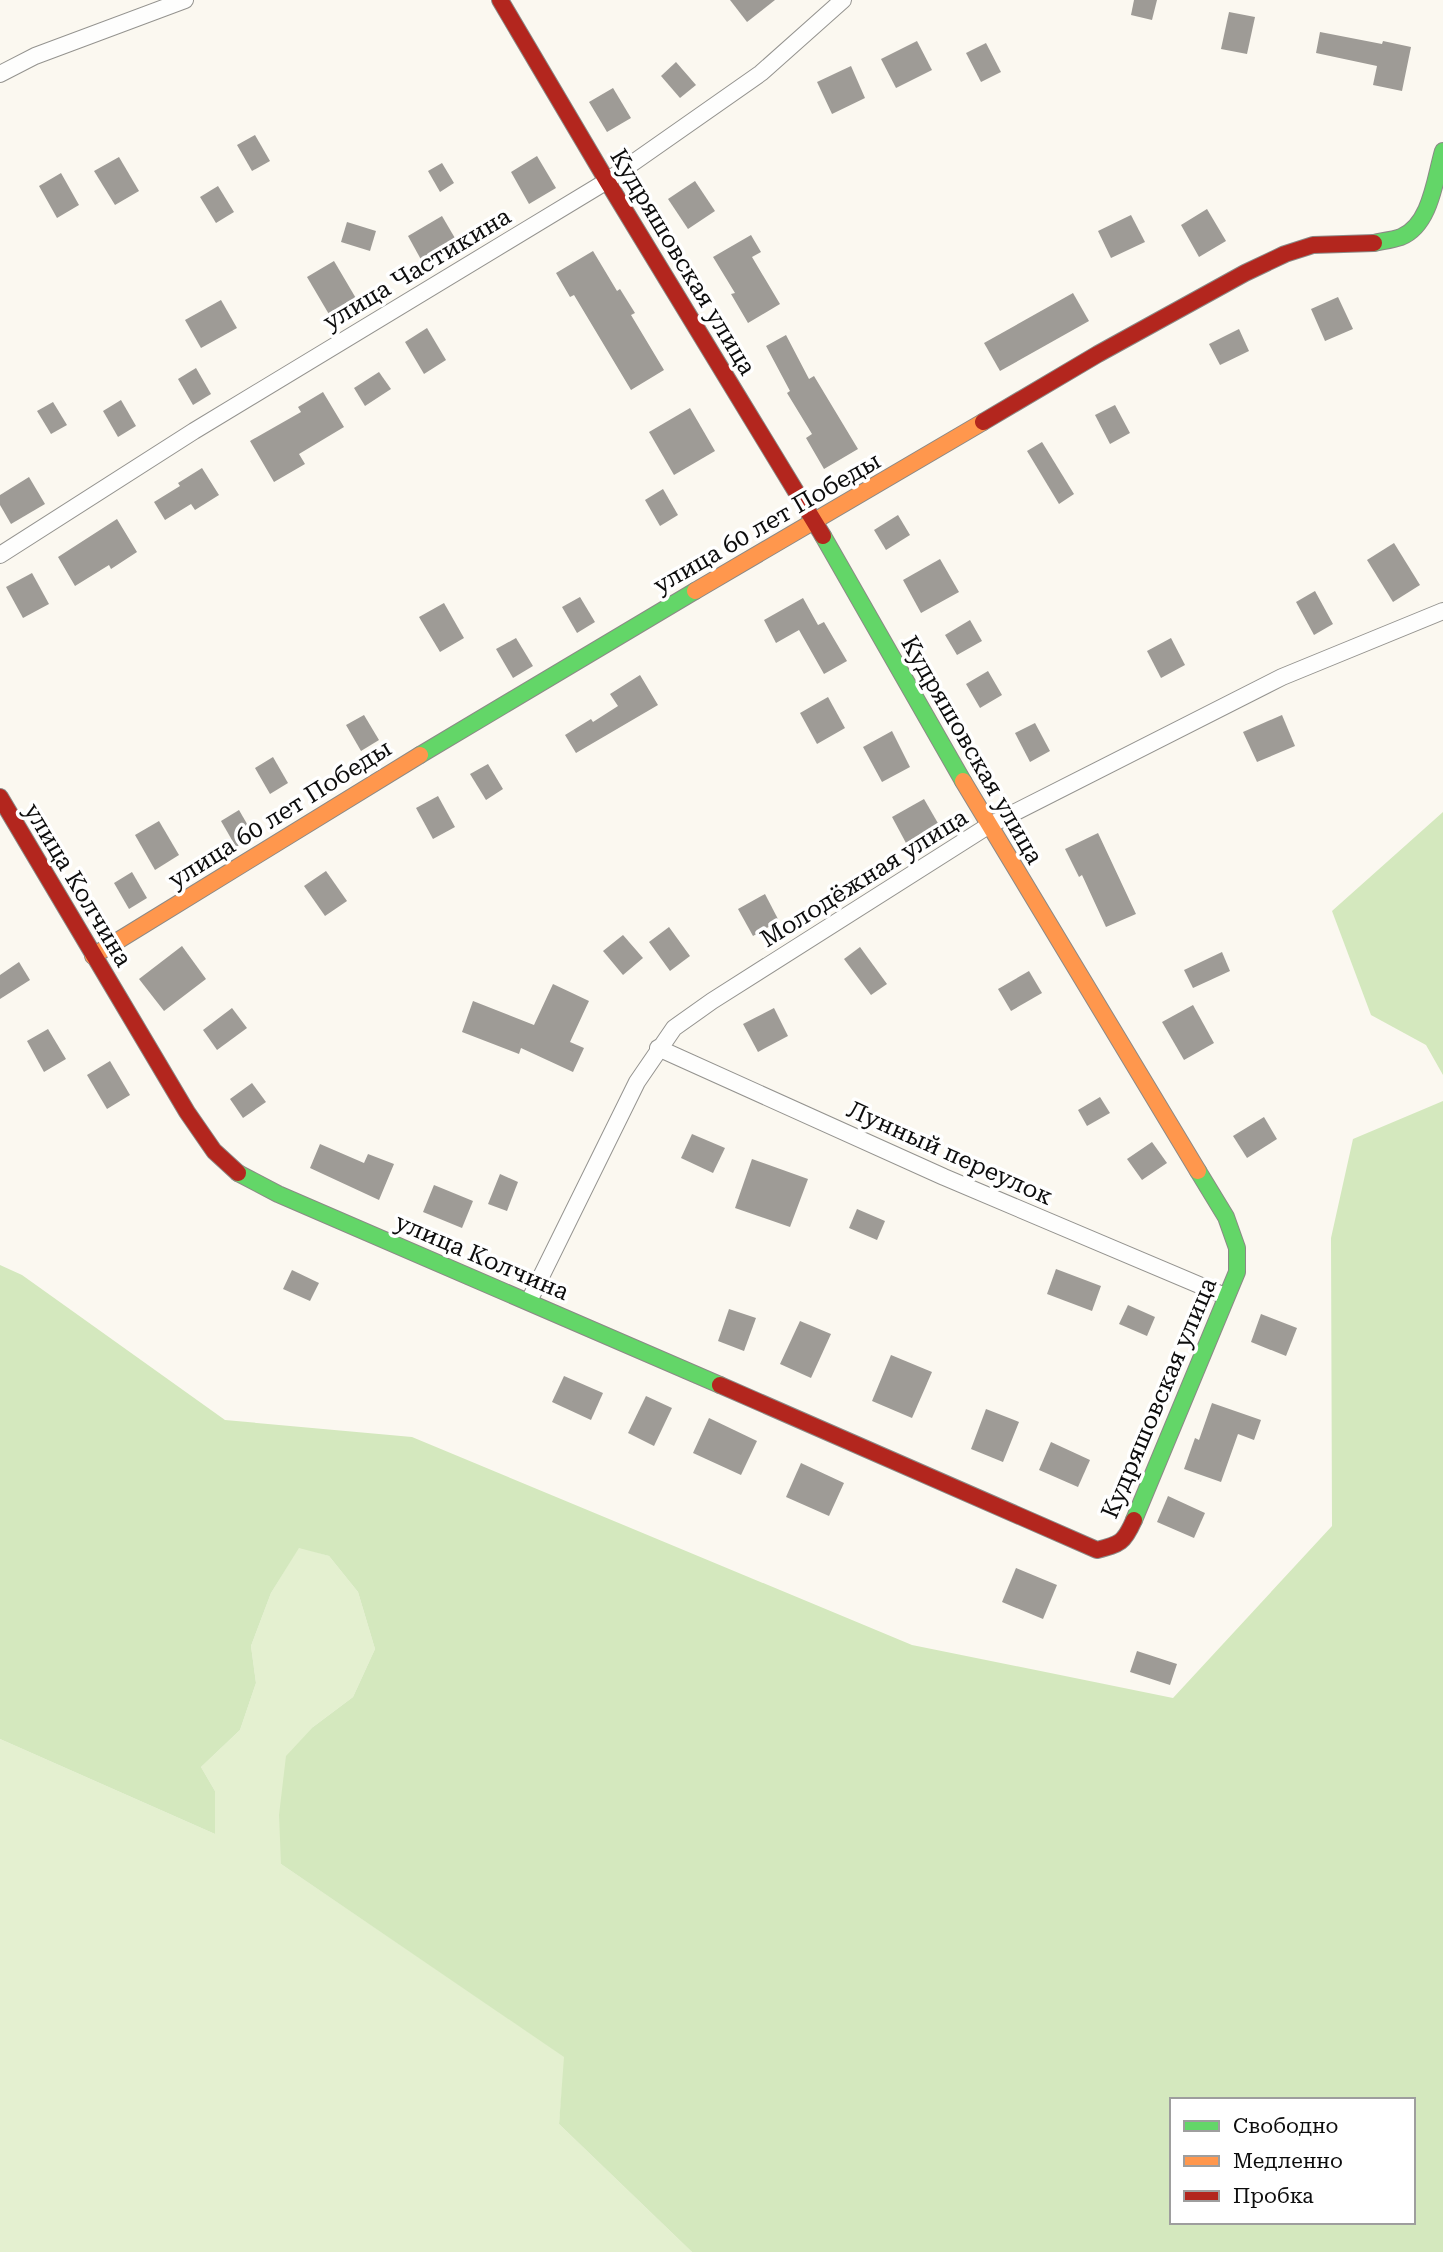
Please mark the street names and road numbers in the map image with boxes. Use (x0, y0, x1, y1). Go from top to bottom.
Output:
street label: Кудряшовская улица (604, 144, 762, 380)
street label: улица Частикина (318, 202, 516, 336)
street label: улица 60 лет Победы (649, 447, 885, 599)
street label: Кудряшовская улица (895, 631, 1049, 869)
street label: улица 60 лет Победы (163, 734, 397, 894)
street label: улица Колчина (18, 798, 138, 972)
street label: Молодёжная улица (755, 803, 973, 953)
street label: Лунный переулок (843, 1095, 1057, 1211)
street label: улица Колчина (391, 1208, 573, 1306)
street label: Кудряшовская улица (1096, 1273, 1222, 1523)

